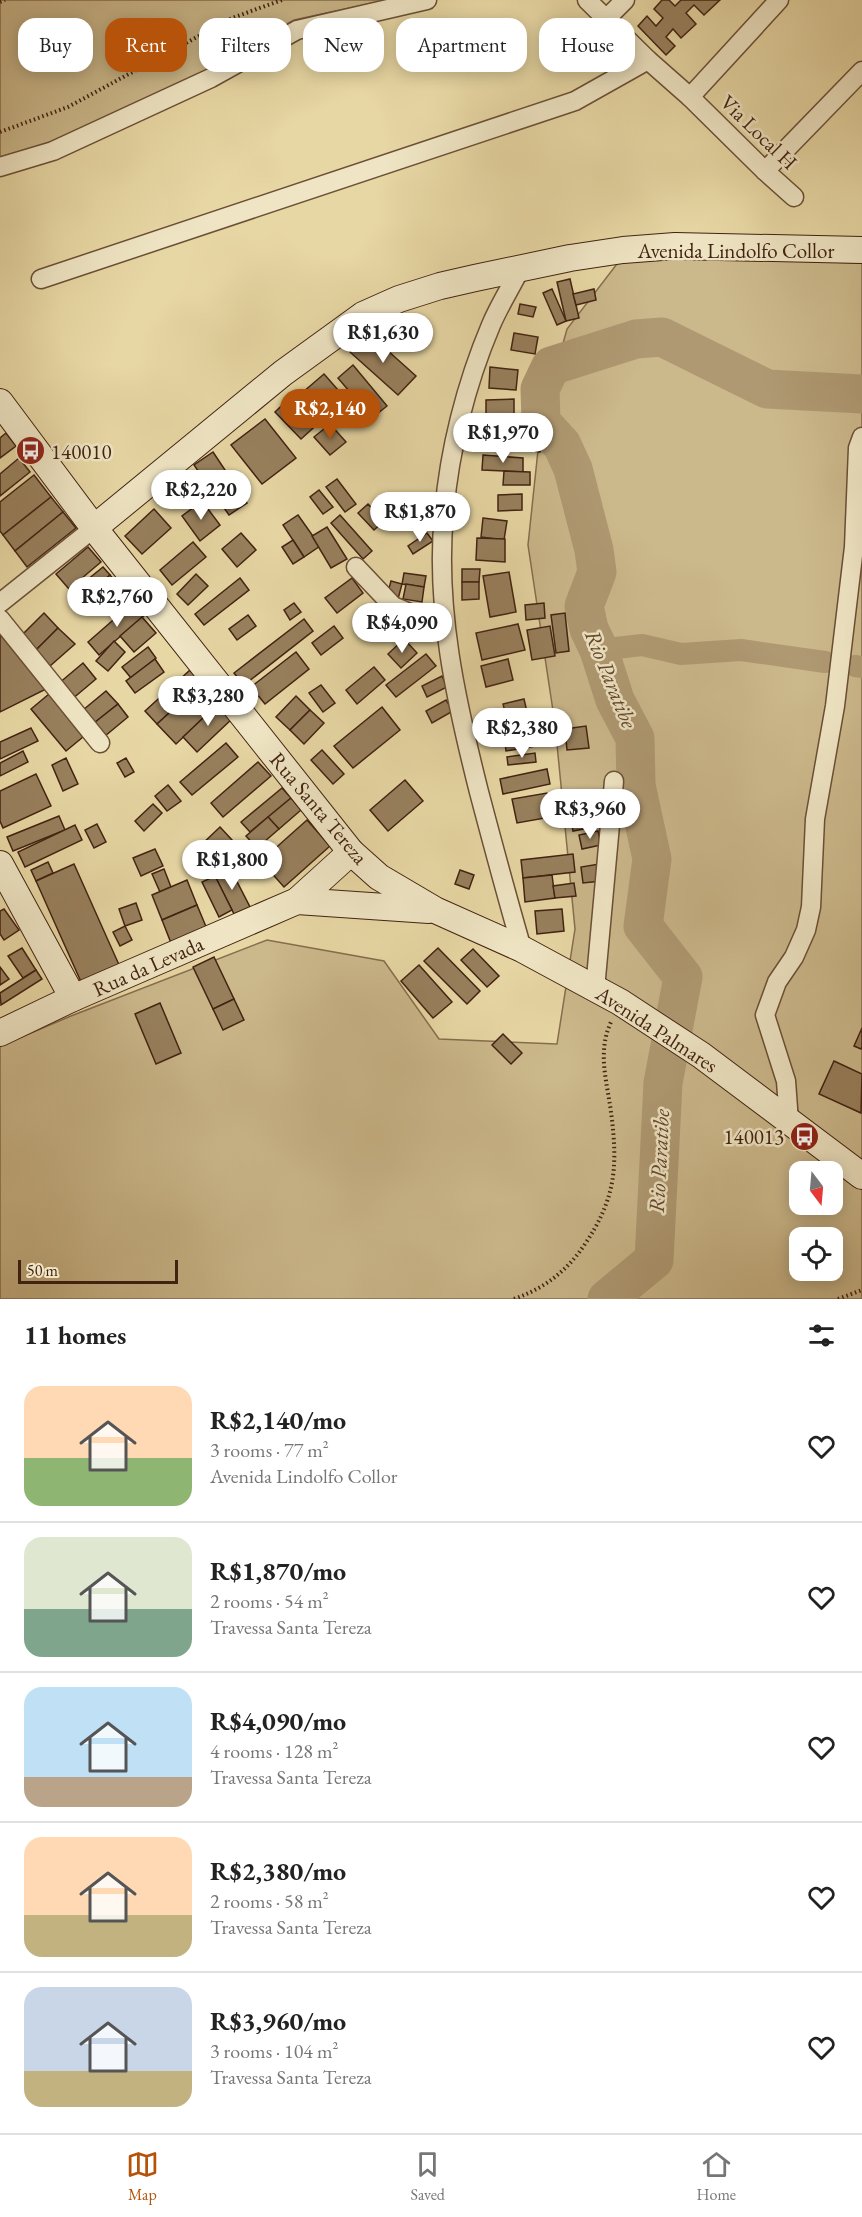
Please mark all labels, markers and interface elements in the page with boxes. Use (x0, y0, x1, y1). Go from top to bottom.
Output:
chip: Buy (18, 18, 93, 72)
chip: Rent (105, 18, 187, 72)
chip: Filters (199, 18, 291, 72)
chip: New (303, 18, 384, 72)
chip: Apartment (396, 18, 527, 72)
chip: House (539, 18, 635, 72)
street label: Via Local H (715, 89, 803, 175)
street label: Avenida Lindolfo Collor (637, 237, 834, 264)
pin: R$1,630 (328, 313, 438, 364)
text: R$1,630 (347, 319, 419, 345)
pin: R$2,140 (275, 389, 385, 440)
text: R$2,140 (294, 395, 366, 421)
pin: R$1,970 (448, 413, 558, 464)
text: R$1,970 (467, 419, 539, 445)
bus stop icon: 140010 (14, 435, 46, 467)
place label: 140010 (51, 438, 111, 465)
pin: R$2,220 (146, 470, 256, 521)
text: R$2,220 (165, 476, 237, 502)
pin: R$1,870 (365, 492, 475, 543)
text: R$1,870 (384, 498, 456, 524)
pin: R$2,760 (62, 577, 172, 628)
text: R$2,760 (81, 583, 153, 609)
pin: R$4,090 (347, 603, 457, 654)
text: R$4,090 (366, 609, 438, 635)
water label: Rio Paratibe (578, 625, 644, 733)
pin: R$3,280 (153, 676, 263, 727)
text: R$3,280 (172, 682, 244, 708)
pin: R$2,380 (467, 708, 577, 759)
text: R$2,380 (486, 714, 558, 740)
street label: Rua Santa Tereza (264, 746, 374, 870)
pin: R$3,960 (535, 789, 645, 840)
text: R$3,960 (554, 795, 626, 821)
pin: R$1,800 (177, 840, 287, 891)
text: R$1,800 (196, 846, 268, 872)
street label: Rua da Levada (88, 929, 208, 1002)
street label: Avenida Palmares (590, 979, 723, 1079)
water label: Rio Paratibe (642, 1108, 676, 1214)
bus stop icon: 140013 (789, 1120, 821, 1152)
place label: 140013 (724, 1123, 784, 1150)
north arrow (789, 1161, 843, 1215)
map controls (789, 1161, 843, 1281)
button: locate (789, 1227, 843, 1281)
scale bar (18, 1257, 178, 1284)
text: 50 m (27, 1260, 58, 1281)
text: 11 homes (24, 1318, 126, 1352)
icon: filters (805, 1319, 838, 1352)
text: R$2,140/mo (210, 1403, 346, 1437)
icon: home (72, 1410, 144, 1482)
icon: heart (805, 1430, 838, 1463)
text: 3 rooms · 77 m² (210, 1437, 329, 1463)
text: Avenida Lindolfo Collor (210, 1463, 397, 1489)
text: R$1,870/mo (210, 1554, 346, 1588)
icon: home (72, 1561, 144, 1633)
icon: heart (805, 1581, 838, 1614)
text: 2 rooms · 54 m² (210, 1588, 329, 1614)
text: Travessa Santa Tereza (210, 1614, 372, 1640)
text: R$4,090/mo (210, 1704, 346, 1738)
icon: home (72, 1711, 144, 1783)
icon: heart (805, 1731, 838, 1764)
text: 4 rooms · 128 m² (210, 1738, 338, 1764)
text: Travessa Santa Tereza (210, 1764, 372, 1790)
text: R$2,380/mo (210, 1854, 346, 1888)
icon: home (72, 1861, 144, 1933)
icon: heart (805, 1881, 838, 1914)
text: 2 rooms · 58 m² (210, 1888, 329, 1914)
text: Travessa Santa Tereza (210, 1914, 372, 1940)
text: R$3,960/mo (210, 2004, 346, 2038)
icon: home (72, 2011, 144, 2083)
icon: heart (805, 2031, 838, 2064)
text: 3 rooms · 104 m² (210, 2038, 338, 2064)
text: Travessa Santa Tereza (210, 2064, 372, 2090)
tab: Map (126, 2148, 159, 2205)
tab: Saved (411, 2148, 445, 2205)
tab: Home (697, 2148, 736, 2205)

